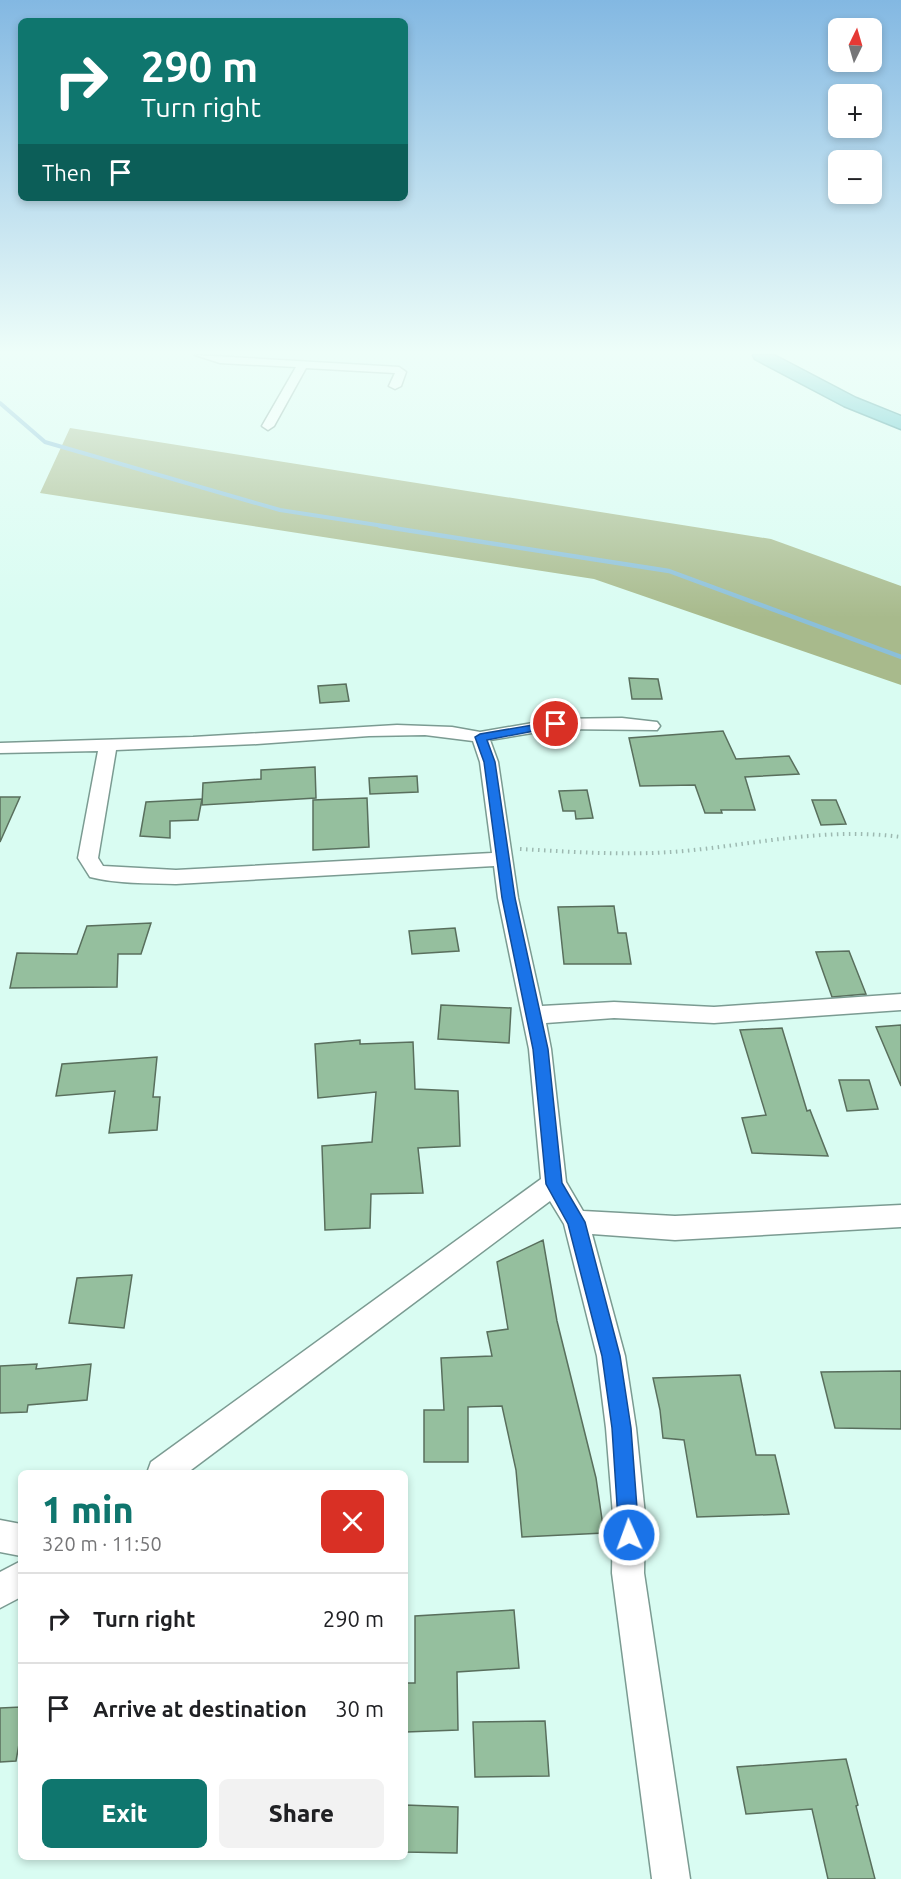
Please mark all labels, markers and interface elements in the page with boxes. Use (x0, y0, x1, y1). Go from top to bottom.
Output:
north arrow (828, 18, 882, 72)
map controls (828, 18, 882, 204)
icon: right (42, 42, 120, 120)
text: 290 m (141, 43, 258, 90)
button: + (828, 84, 882, 138)
text: Turn right (141, 92, 261, 122)
button: − (828, 150, 882, 204)
icon: arrive (104, 156, 137, 189)
text: Then (42, 160, 92, 185)
pin (530, 698, 581, 749)
icon: arrive (539, 707, 572, 740)
text: 1 min (42, 1489, 134, 1530)
button: close (321, 1490, 384, 1553)
position arrow (597, 1503, 661, 1567)
text: 320 m · 11:50 (42, 1532, 162, 1555)
icon: right (42, 1602, 75, 1635)
text: Turn right (93, 1606, 195, 1631)
text: 290 m (323, 1606, 384, 1631)
icon: arrive (42, 1692, 75, 1725)
text: Arrive at destination (93, 1696, 307, 1721)
text: 30 m (335, 1696, 384, 1721)
button: Exit (42, 1779, 207, 1848)
button: Share (219, 1779, 384, 1848)

